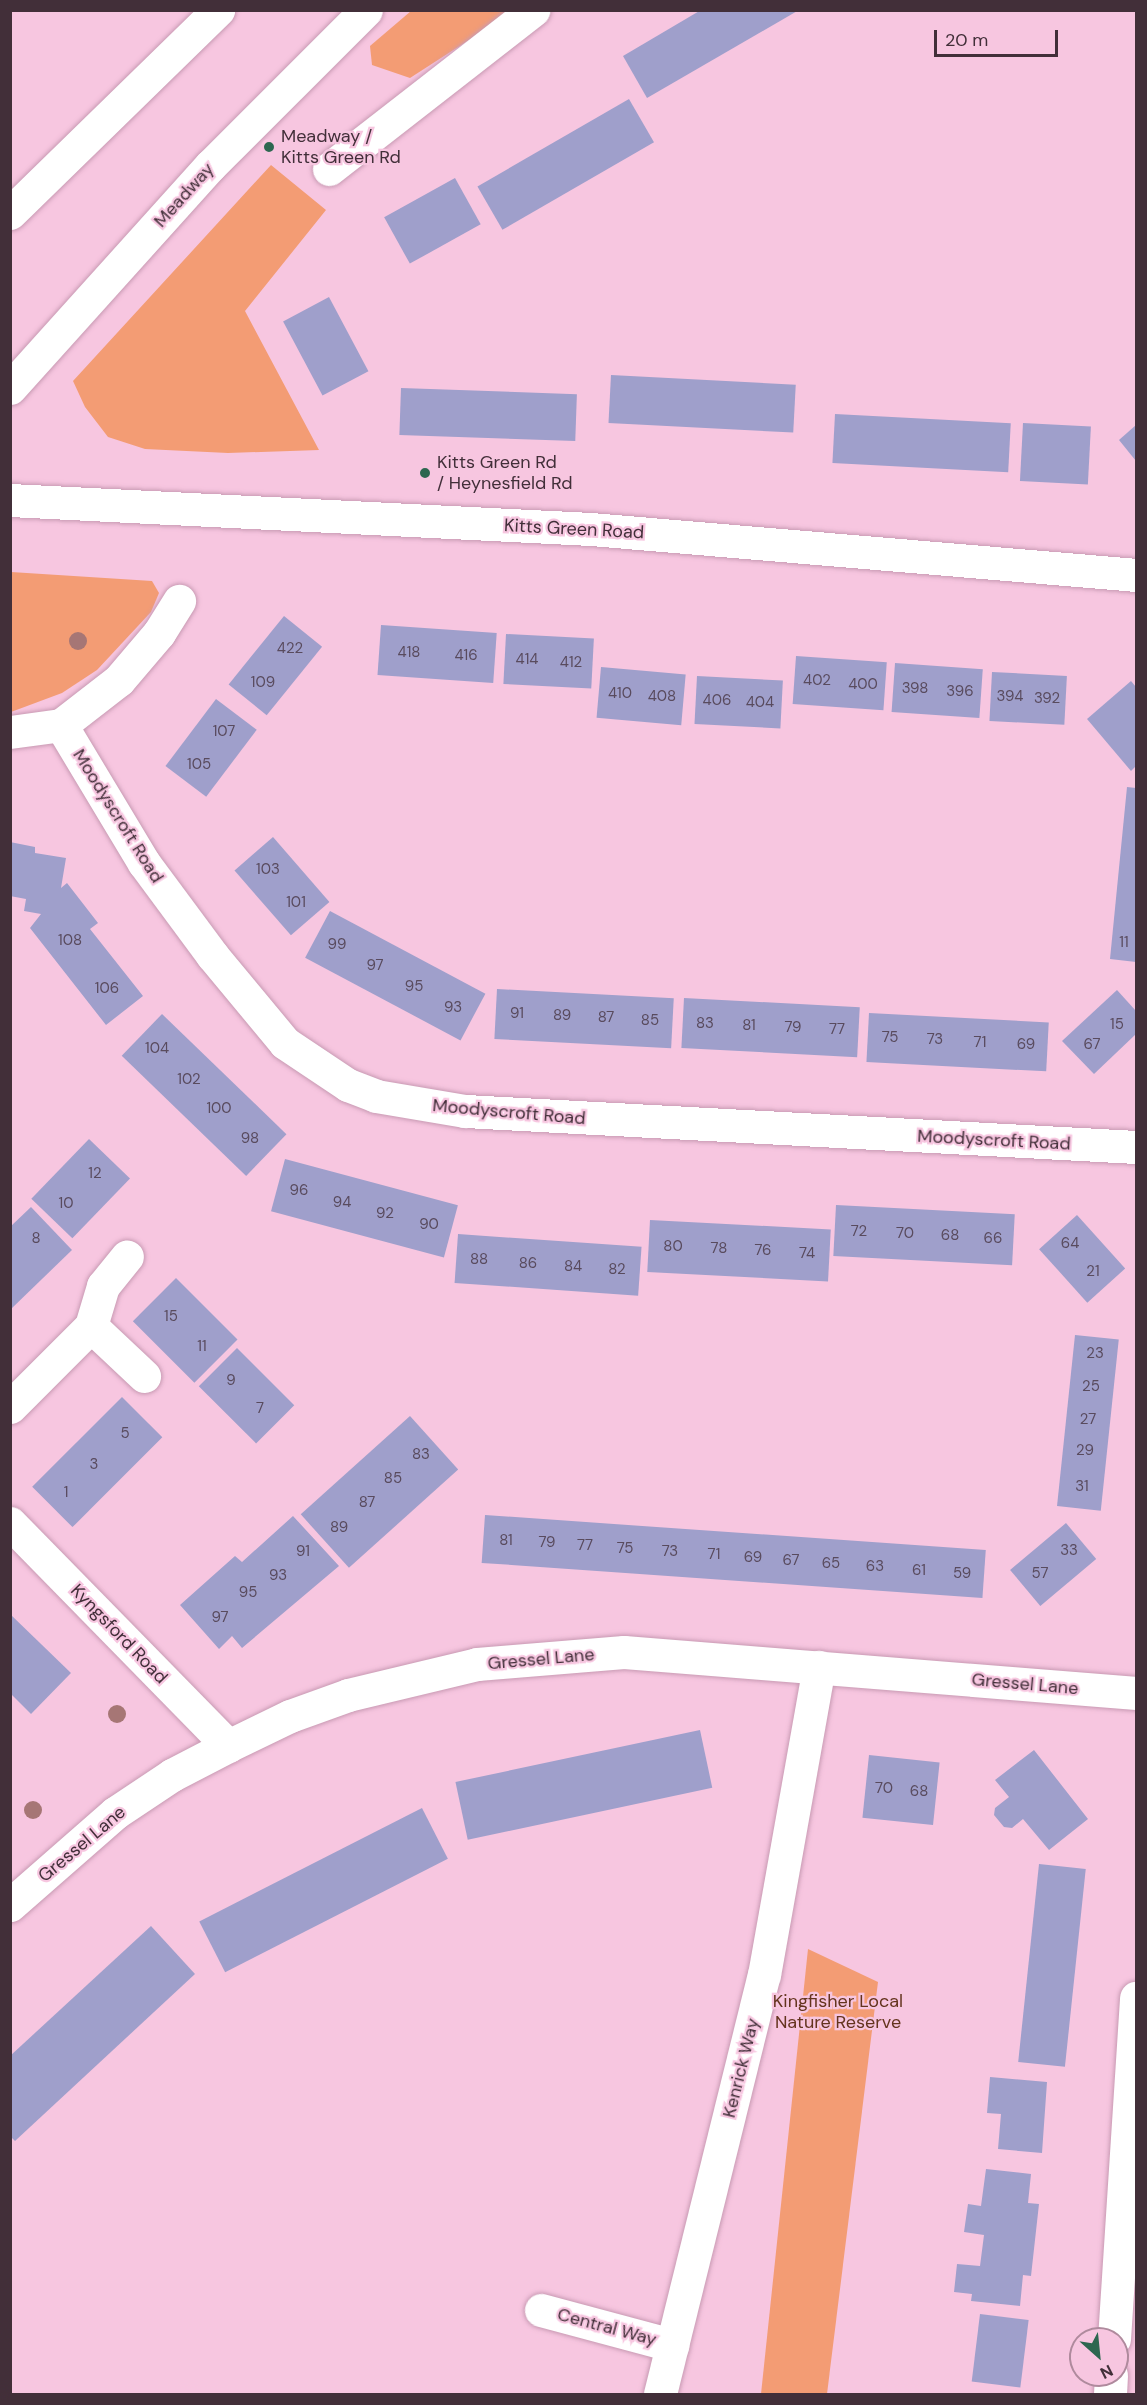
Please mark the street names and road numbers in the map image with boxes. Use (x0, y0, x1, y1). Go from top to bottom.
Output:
street label: Meadway (149, 158, 219, 232)
street label: Kitts Green Road (503, 515, 645, 543)
street label: Moodyscroft Road (68, 745, 168, 887)
street label: Moodyscroft Road (432, 1095, 586, 1129)
street label: Moodyscroft Road (917, 1125, 1071, 1155)
street label: Kyngsford Road (66, 1580, 172, 1688)
street label: Gressel Lane (487, 1644, 595, 1674)
street label: Gressel Lane (971, 1669, 1079, 1699)
street label: Gressel Lane (34, 1801, 130, 1887)
street label: Kenrick Way (718, 2016, 764, 2120)
street label: Central Way (555, 2303, 659, 2351)

